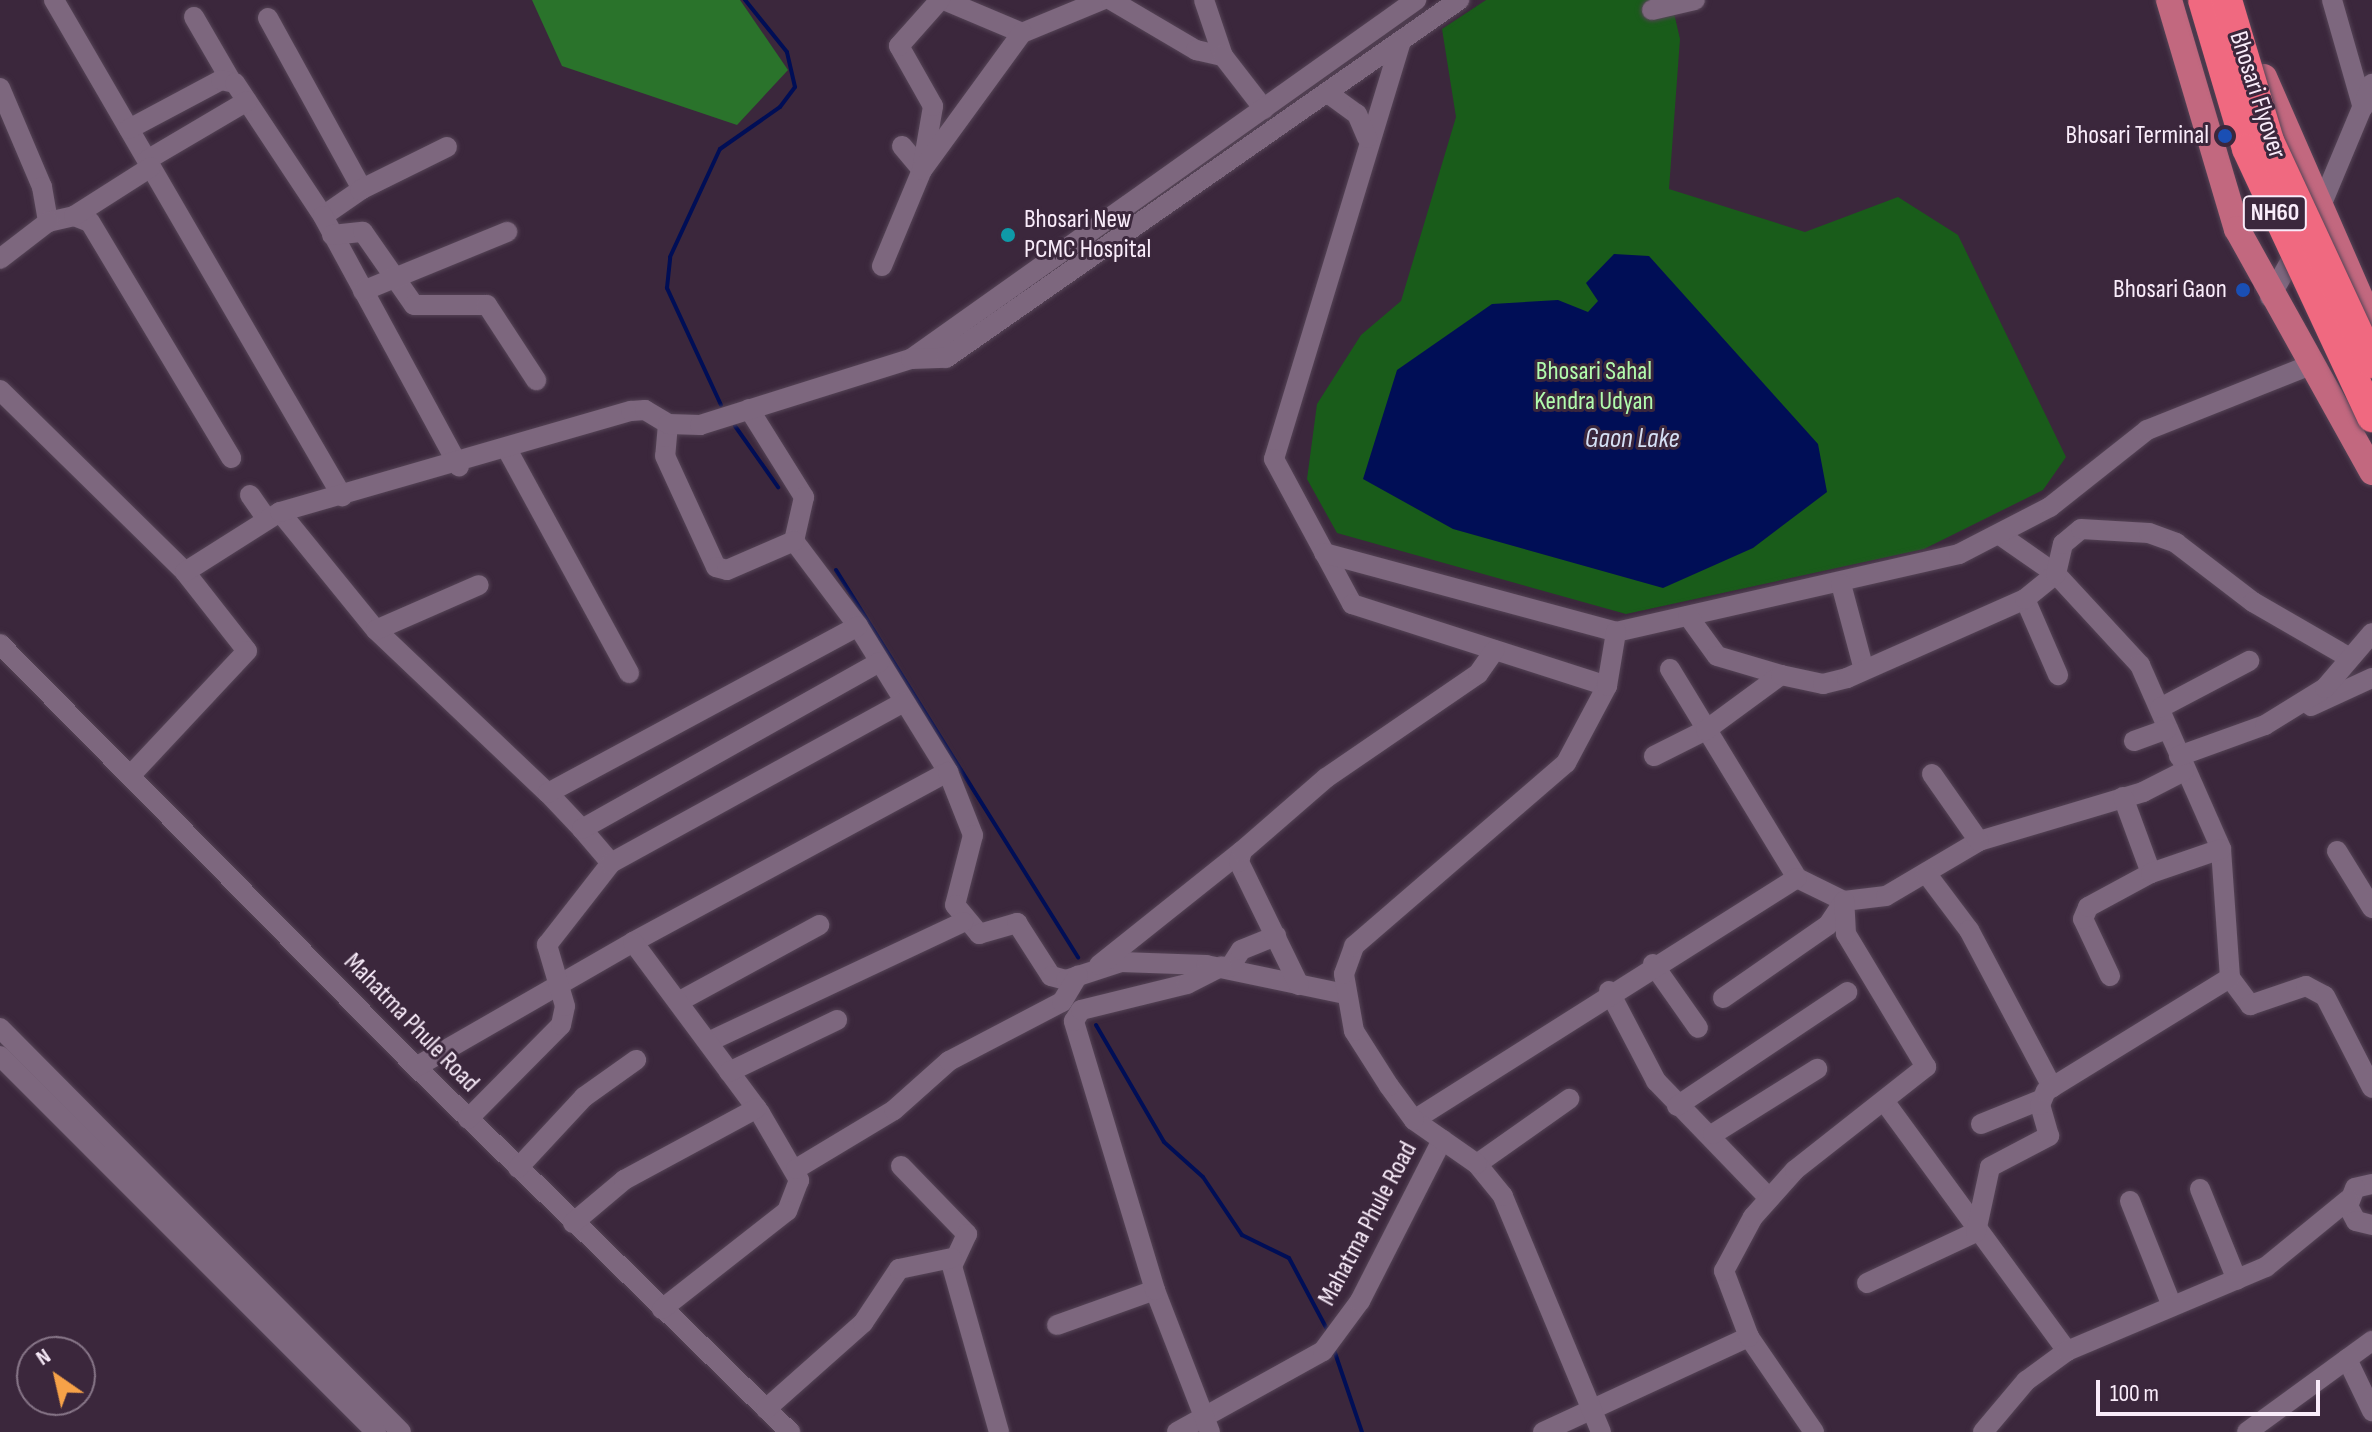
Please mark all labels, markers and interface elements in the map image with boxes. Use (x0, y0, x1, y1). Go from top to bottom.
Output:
street label: Bhosari Flyover (2222, 27, 2292, 163)
place label: Bhosari Terminal (2066, 120, 2209, 152)
marker: Bhosari Terminal (2216, 127, 2234, 145)
road number: NH60 (2241, 193, 2309, 233)
place label: Bhosari New PCMC Hospital (1024, 204, 1151, 266)
marker: Bhosari New PCMC Hospital (999, 226, 1017, 244)
place label: Bhosari Gaon (2113, 274, 2227, 306)
marker: Bhosari Gaon (2234, 281, 2252, 299)
park label: Bhosari Sahal Kendra Udyan (1534, 356, 1654, 418)
water label: Gaon Lake (1585, 422, 1679, 456)
street label: Mahatma Phule Road (337, 947, 485, 1099)
street label: Mahatma Phule Road (1312, 1137, 1424, 1311)
north arrow (16, 1336, 96, 1416)
text: N (31, 1343, 56, 1372)
scale bar (2100, 1364, 2324, 1414)
text: 100 m (2110, 1379, 2159, 1408)

